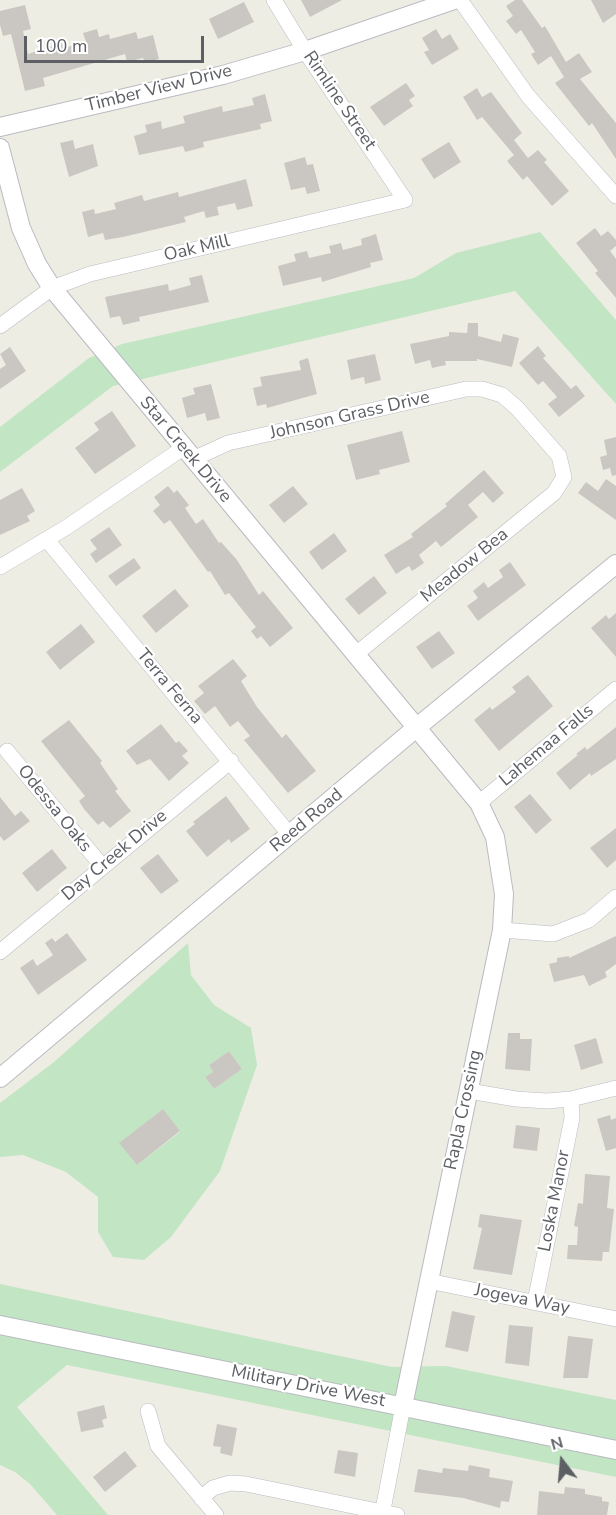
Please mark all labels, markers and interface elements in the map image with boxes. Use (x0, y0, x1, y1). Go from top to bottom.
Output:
scale bar (27, 24, 207, 62)
text: 100 m (35, 34, 87, 58)
street label: Rimline Street (298, 47, 380, 155)
street label: Timber View Drive (84, 60, 234, 118)
street label: Oak Mill (162, 231, 232, 267)
street label: Johnson Grass Drive (268, 387, 432, 445)
street label: Star Creek Drive (134, 393, 236, 507)
street label: Meadow Bea (417, 524, 513, 608)
street label: Terra Ferna (131, 645, 207, 729)
street label: Lahemaa Falls (495, 700, 599, 792)
street label: Odessa Oaks (12, 761, 96, 857)
street label: Reed Road (266, 784, 348, 858)
street label: Day Creek Drive (58, 806, 172, 906)
street label: Rapla Crossing (441, 1048, 487, 1172)
street label: Loska Manor (535, 1148, 575, 1254)
street label: Jogeva Way (473, 1280, 571, 1320)
street label: Military Drive West (229, 1361, 387, 1413)
north arrow (532, 1431, 592, 1491)
text: N (548, 1431, 566, 1456)

